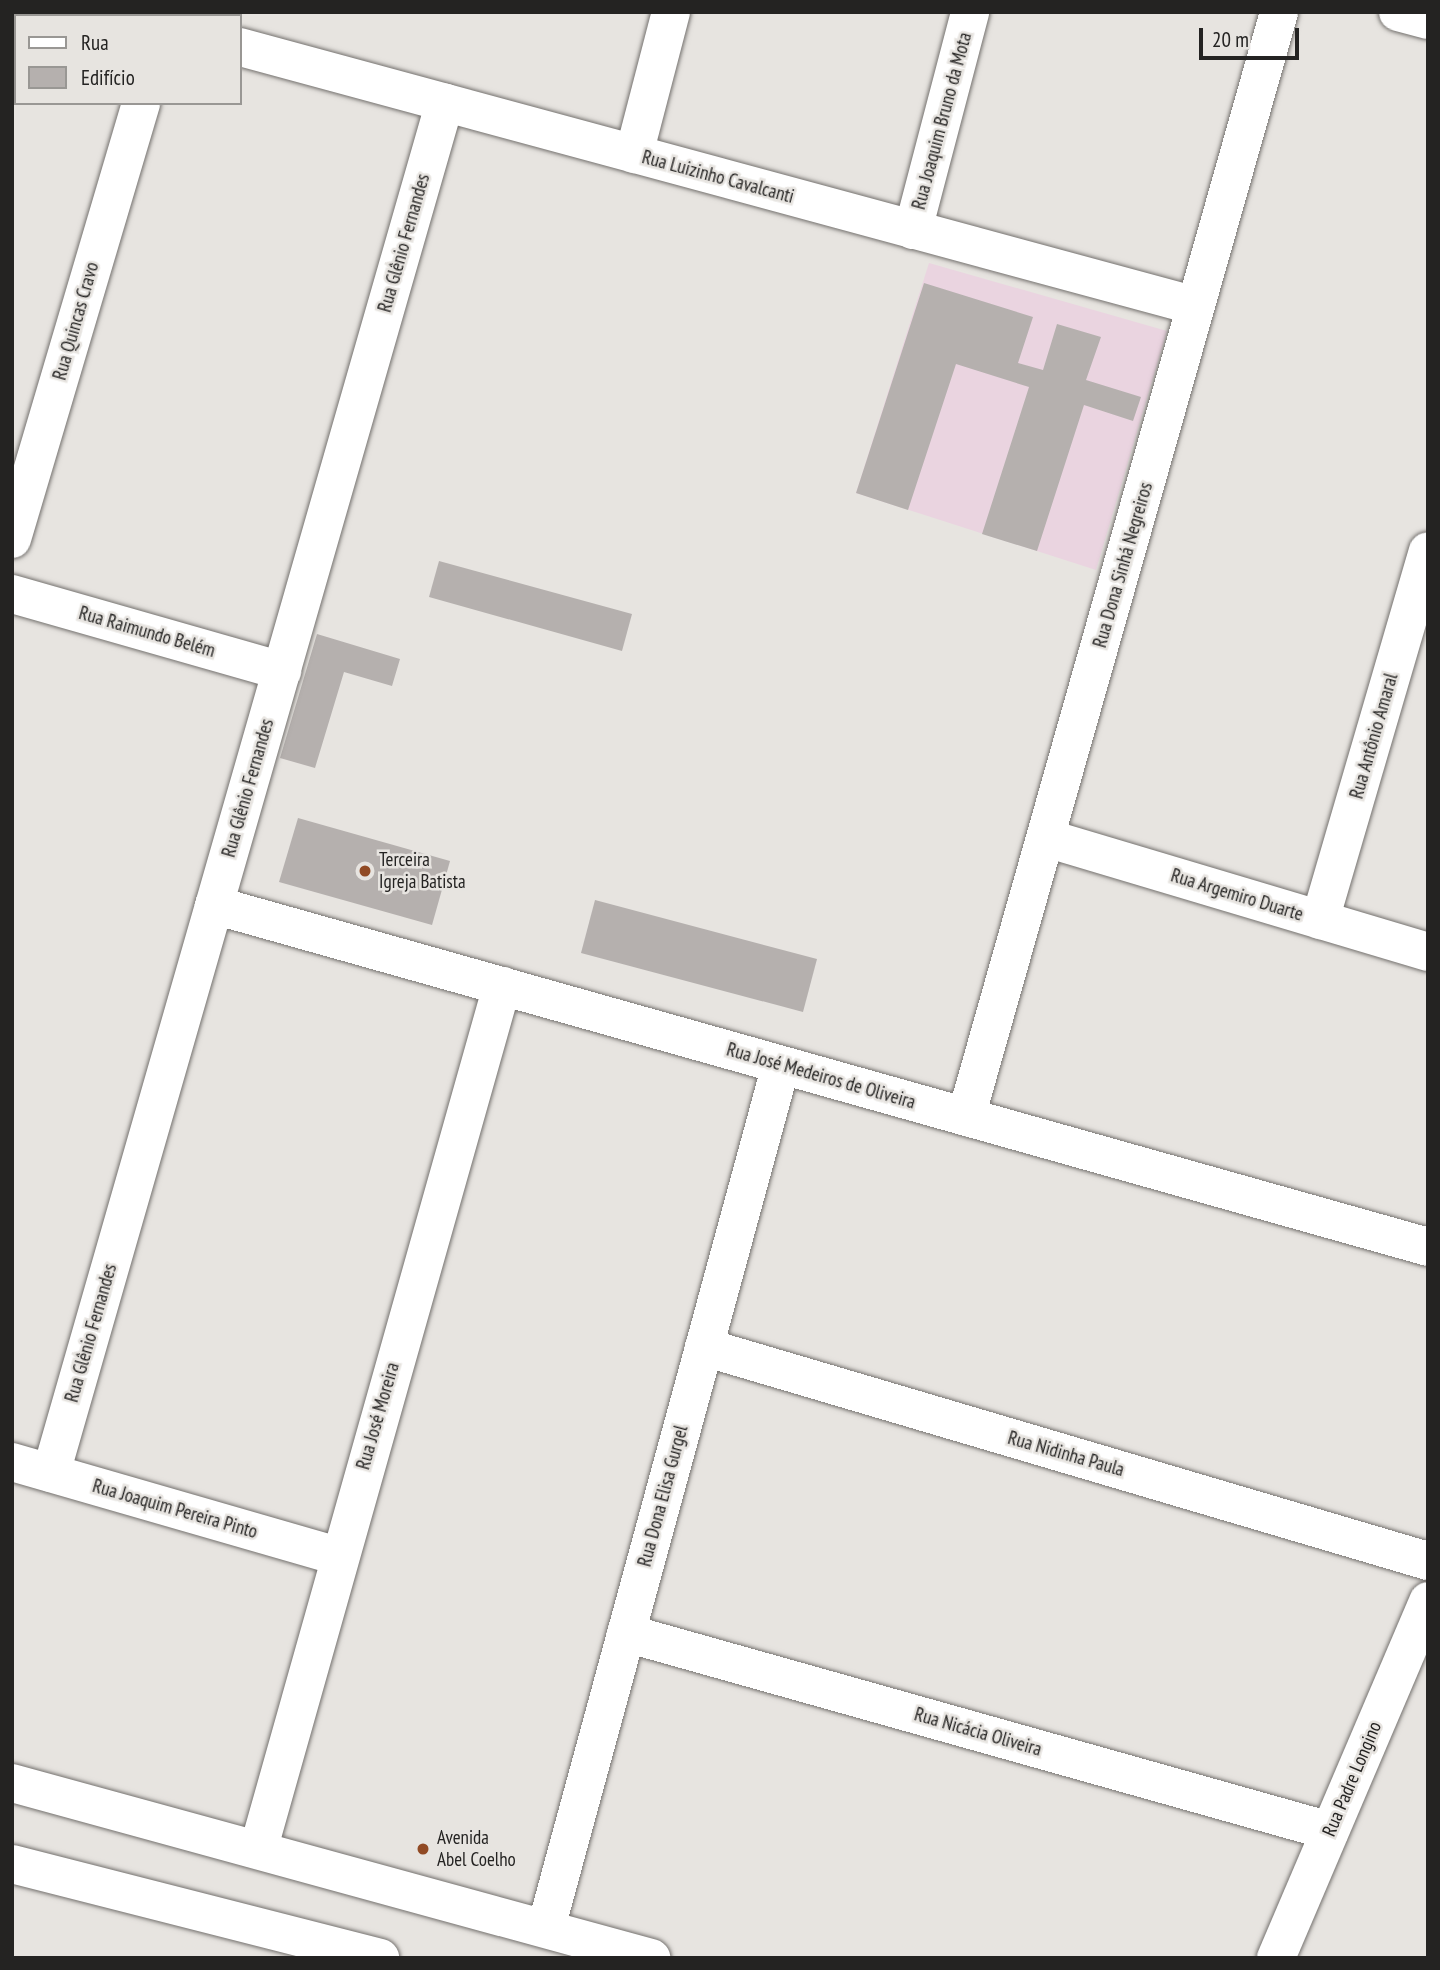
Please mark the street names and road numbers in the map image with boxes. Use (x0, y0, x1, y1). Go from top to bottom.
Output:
street label: Rua Joaquim Bruno da Mota (907, 30, 977, 212)
street label: Rua Luizinho Cavalcanti (640, 146, 796, 208)
street label: Rua Glênio Fernandes (373, 171, 435, 315)
street label: Rua Quincas Cravo (48, 259, 104, 383)
street label: Rua Dona Sinhá Negreiros (1088, 480, 1158, 650)
street label: Rua Raimundo Belém (76, 602, 218, 662)
street label: Rua Antônio Amaral (1345, 670, 1403, 802)
street label: Rua Glênio Fernandes (217, 716, 279, 860)
street label: Rua Argemiro Duarte (1168, 864, 1306, 926)
street label: Rua José Medeiros de Oliveira (724, 1038, 918, 1114)
street label: Rua Glênio Fernandes (60, 1261, 122, 1405)
street label: Rua José Moreira (352, 1360, 404, 1472)
street label: Rua Dona Elisa Gurgel (633, 1423, 693, 1569)
street label: Rua Nidinha Paula (1005, 1427, 1127, 1481)
street label: Rua Joaquim Pereira Pinto (90, 1475, 260, 1543)
street label: Rua Nicácia Oliveira (912, 1703, 1044, 1761)
street label: Rua Padre Longino (1318, 1718, 1386, 1840)

